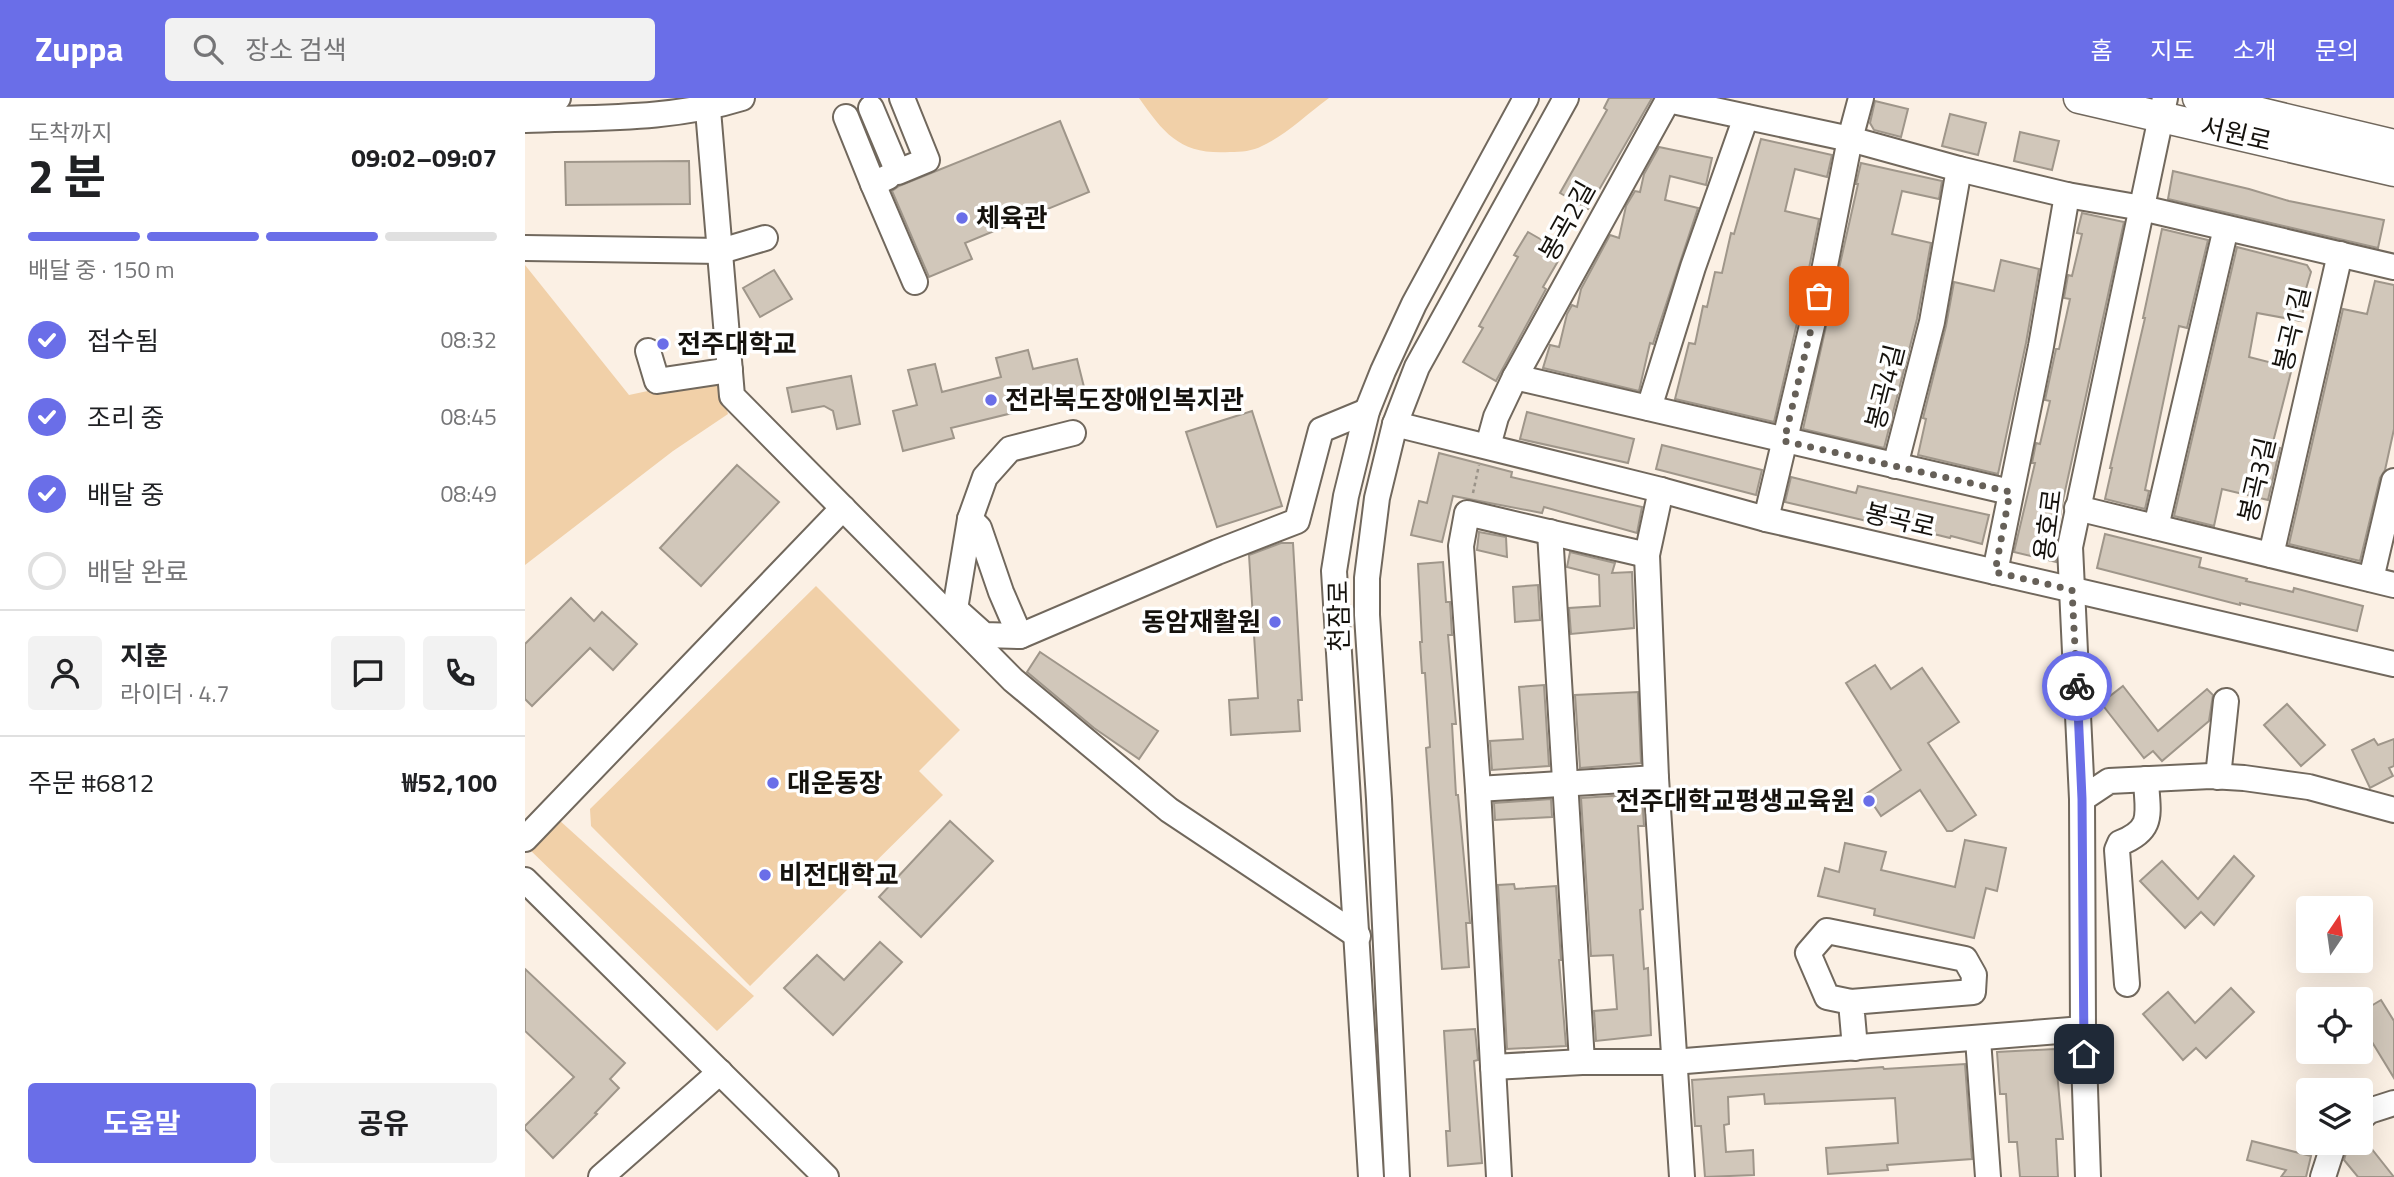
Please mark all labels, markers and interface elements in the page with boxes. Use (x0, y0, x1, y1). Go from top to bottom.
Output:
search box (165, 18, 655, 81)
text: Zuppa (35, 24, 123, 74)
icon: search (189, 30, 227, 68)
text: 장소 검색 (245, 30, 347, 69)
text: 홈 (2090, 32, 2112, 68)
text: 지도 (2150, 32, 2195, 68)
text: 소개 (2233, 32, 2277, 68)
text: 문의 (2315, 32, 2359, 68)
street label: 서원로 (2197, 106, 2275, 161)
text: 도착까지 (28, 115, 113, 150)
text: 09:02–09:07 (351, 138, 497, 177)
text: 2 분 (28, 141, 106, 211)
street label: 봉곡2길 (1529, 174, 1605, 268)
place label: 체육관 (976, 198, 1048, 237)
marker: 체육관 (954, 210, 970, 226)
text: 배달 중 · 150 m (28, 252, 175, 287)
pin (1789, 266, 1849, 326)
icon: bag (1800, 277, 1838, 315)
street label: 봉곡1길 (2263, 282, 2320, 375)
icon: check (28, 321, 66, 359)
text: 접수됨 (87, 321, 159, 360)
text: 08:32 (440, 322, 497, 357)
place label: 전주대학교 (677, 324, 797, 363)
marker: 전주대학교 (655, 336, 671, 352)
street label: 봉곡4길 (1855, 340, 1914, 433)
place label: 전라북도장애인복지관 (1005, 380, 1244, 419)
marker: 전라북도장애인복지관 (983, 392, 999, 408)
icon: check (28, 398, 66, 436)
text: 조리 중 (87, 398, 164, 437)
text: 08:45 (440, 399, 497, 434)
street label: 봉곡3길 (2228, 433, 2285, 526)
icon: check (28, 475, 66, 513)
text: 배달 중 (87, 475, 164, 514)
text: 08:49 (440, 476, 497, 511)
street label: 용호로 (2024, 487, 2071, 563)
street label: 봉곡로 (1861, 492, 1939, 547)
text: 배달 완료 (87, 552, 188, 591)
street label: 천잠로 (1318, 580, 1359, 652)
place label: 동암재활원 (1141, 602, 1261, 641)
marker: 동암재활원 (1267, 614, 1283, 630)
button: person (28, 636, 102, 710)
text: 지훈 (120, 636, 168, 675)
button: chat (331, 636, 405, 710)
button: phone (423, 636, 497, 710)
courier (2042, 651, 2112, 721)
icon: bike (2058, 667, 2096, 705)
text: 라이더 · 4.7 (120, 676, 229, 711)
text: 주문 #6812 (28, 763, 154, 802)
text: ₩52,100 (402, 763, 497, 802)
place label: 대운동장 (787, 763, 883, 802)
marker: 대운동장 (765, 775, 781, 791)
place label: 전주대학교평생교육원 (1616, 781, 1855, 820)
marker: 전주대학교평생교육원 (1861, 793, 1877, 809)
place label: 비전대학교 (779, 855, 899, 894)
marker: 비전대학교 (757, 867, 773, 883)
north arrow (2296, 896, 2373, 973)
map controls (2296, 896, 2373, 1155)
button: locate (2296, 987, 2373, 1064)
pin (2054, 1024, 2114, 1084)
icon: home (2065, 1035, 2103, 1073)
button: layers (2296, 1078, 2373, 1155)
button: 도움말 (28, 1083, 256, 1163)
button: 공유 (270, 1083, 497, 1163)

